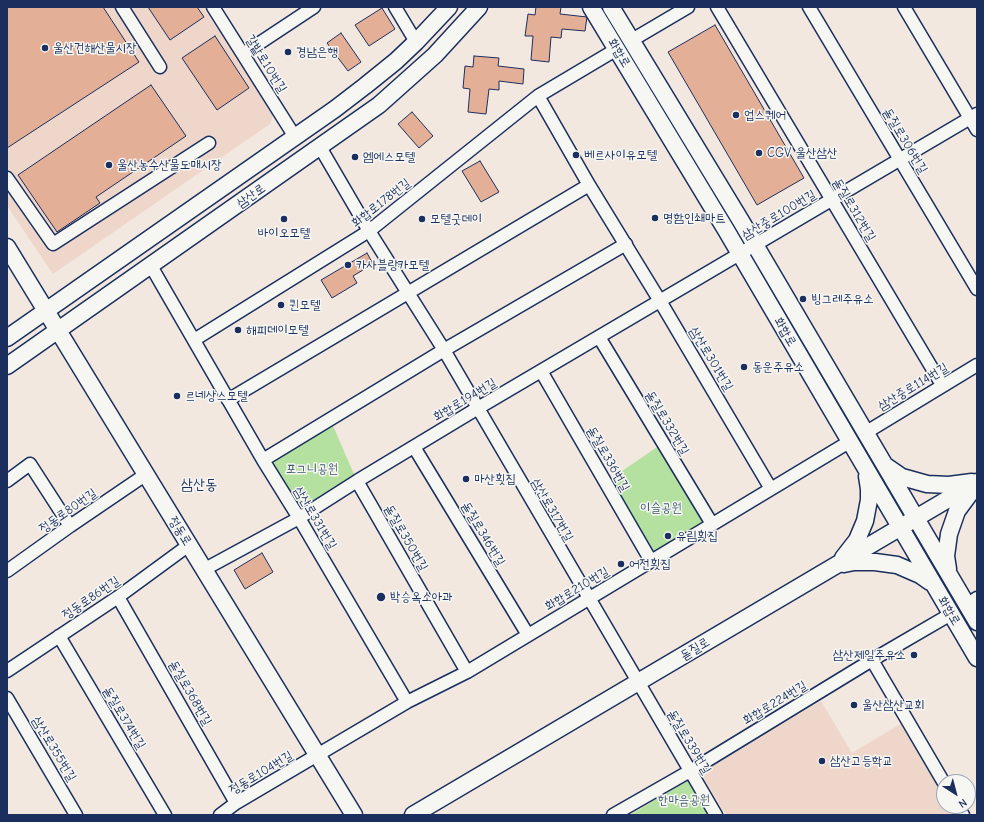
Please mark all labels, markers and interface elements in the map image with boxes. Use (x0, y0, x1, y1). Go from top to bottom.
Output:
street label: 갈밭로10번길 (242, 32, 290, 96)
street label: 화합로 (604, 36, 634, 70)
place label: 울산건해산물시장 (53, 40, 137, 56)
marker: 울산건해산물시장 (40, 43, 50, 53)
place label: 경남은행 (296, 44, 338, 60)
marker: 경남은행 (283, 47, 293, 57)
street label: 돋질로306번길 (879, 105, 931, 177)
place label: 업스퀘어 (744, 107, 786, 123)
marker: 업스퀘어 (731, 110, 741, 120)
place label: CGV 울산삼산 (767, 145, 837, 161)
place label: 베르사이유모텔 (584, 147, 657, 163)
marker: CGV 울산삼산 (754, 148, 764, 158)
place label: 엠에스모텔 (363, 149, 415, 165)
marker: 베르사이유모텔 (571, 150, 581, 160)
marker: 엠에스모텔 (350, 152, 360, 162)
place label: 울산농수산물도매시장 (117, 157, 222, 173)
marker: 울산농수산물도매시장 (104, 160, 114, 170)
street label: 화합로178번길 (349, 175, 413, 231)
street label: 돋질로312번길 (829, 176, 879, 244)
street label: 삼산로 (234, 181, 268, 211)
street label: 삼산중로100번길 (739, 187, 819, 243)
place label: 명함인쇄마트 (663, 210, 726, 226)
place label: 모텔굿데이 (430, 211, 482, 227)
marker: 명함인쇄마트 (650, 213, 660, 223)
marker: 바이오모텔 (279, 214, 289, 224)
marker: 모텔굿데이 (417, 214, 427, 224)
place label: 바이오모텔 (258, 225, 310, 241)
place label: 카사블랑카모텔 (356, 257, 429, 273)
marker: 카사블랑카모텔 (343, 260, 353, 270)
place label: 빙그레주유소 (811, 291, 874, 307)
marker: 빙그레주유소 (798, 294, 808, 304)
place label: 퀸모텔 (289, 297, 320, 313)
marker: 퀸모텔 (276, 300, 286, 310)
street label: 화합로 (770, 315, 800, 349)
place label: 해피데이모텔 (246, 322, 309, 338)
street label: 삼산로301번길 (686, 324, 736, 394)
marker: 해피데이모텔 (233, 325, 243, 335)
place label: 동운주유소 (752, 359, 804, 375)
street label: 삼산중로114번길 (875, 360, 951, 414)
marker: 동운주유소 (739, 362, 749, 372)
street label: 화합로194번길 (431, 375, 499, 425)
place label: 르네상스모텔 (185, 388, 248, 404)
street label: 돋질로332번길 (642, 388, 692, 458)
marker: 르네상스모텔 (172, 391, 182, 401)
street label: 돋질로336번길 (583, 424, 633, 494)
park label: 포그니공원 (286, 461, 338, 477)
place label: 마산횟집 (474, 471, 516, 487)
marker: 마산횟집 (461, 474, 471, 484)
district label: 삼산동 (181, 476, 217, 494)
street label: 삼산로317번길 (528, 476, 576, 544)
street label: 삼산로331번길 (290, 484, 340, 552)
street label: 정동로80번길 (36, 485, 100, 537)
street label: 돋질로346번길 (458, 499, 508, 569)
park label: 이슬공원 (640, 500, 682, 516)
street label: 돋질로350번길 (381, 502, 431, 574)
street label: 정동로 (165, 514, 195, 548)
place label: 유림횟집 (676, 528, 718, 544)
marker: 유림횟집 (663, 531, 673, 541)
place label: 어전횟집 (629, 556, 671, 572)
marker: 어전횟집 (616, 559, 626, 569)
street label: 화합로210번길 (542, 564, 612, 614)
street label: 정동로86번길 (59, 573, 123, 623)
place label: 박승옥소아과 (390, 589, 453, 605)
marker: 박승옥소아과 (375, 591, 387, 603)
street label: 화합로 (934, 594, 964, 628)
street label: 돋질로 (678, 634, 712, 664)
place label: 삼산제일주유소 (833, 647, 906, 663)
marker: 삼산제일주유소 (909, 650, 919, 660)
street label: 돋질로368번길 (165, 658, 215, 728)
street label: 화합로224번길 (740, 678, 810, 728)
street label: 돋질로374번길 (99, 684, 149, 752)
place label: 울산삼산교회 (862, 697, 925, 713)
marker: 울산삼산교회 (849, 700, 859, 710)
street label: 돋질로339번길 (664, 707, 714, 777)
street label: 삼산로355번길 (29, 714, 79, 784)
street label: 정동로104번길 (226, 748, 296, 798)
place label: 삼산고등학교 (830, 753, 893, 769)
marker: 삼산고등학교 (817, 756, 827, 766)
north arrow (936, 774, 976, 814)
park label: 한마음공원 (658, 792, 710, 808)
text: N (956, 796, 969, 811)

